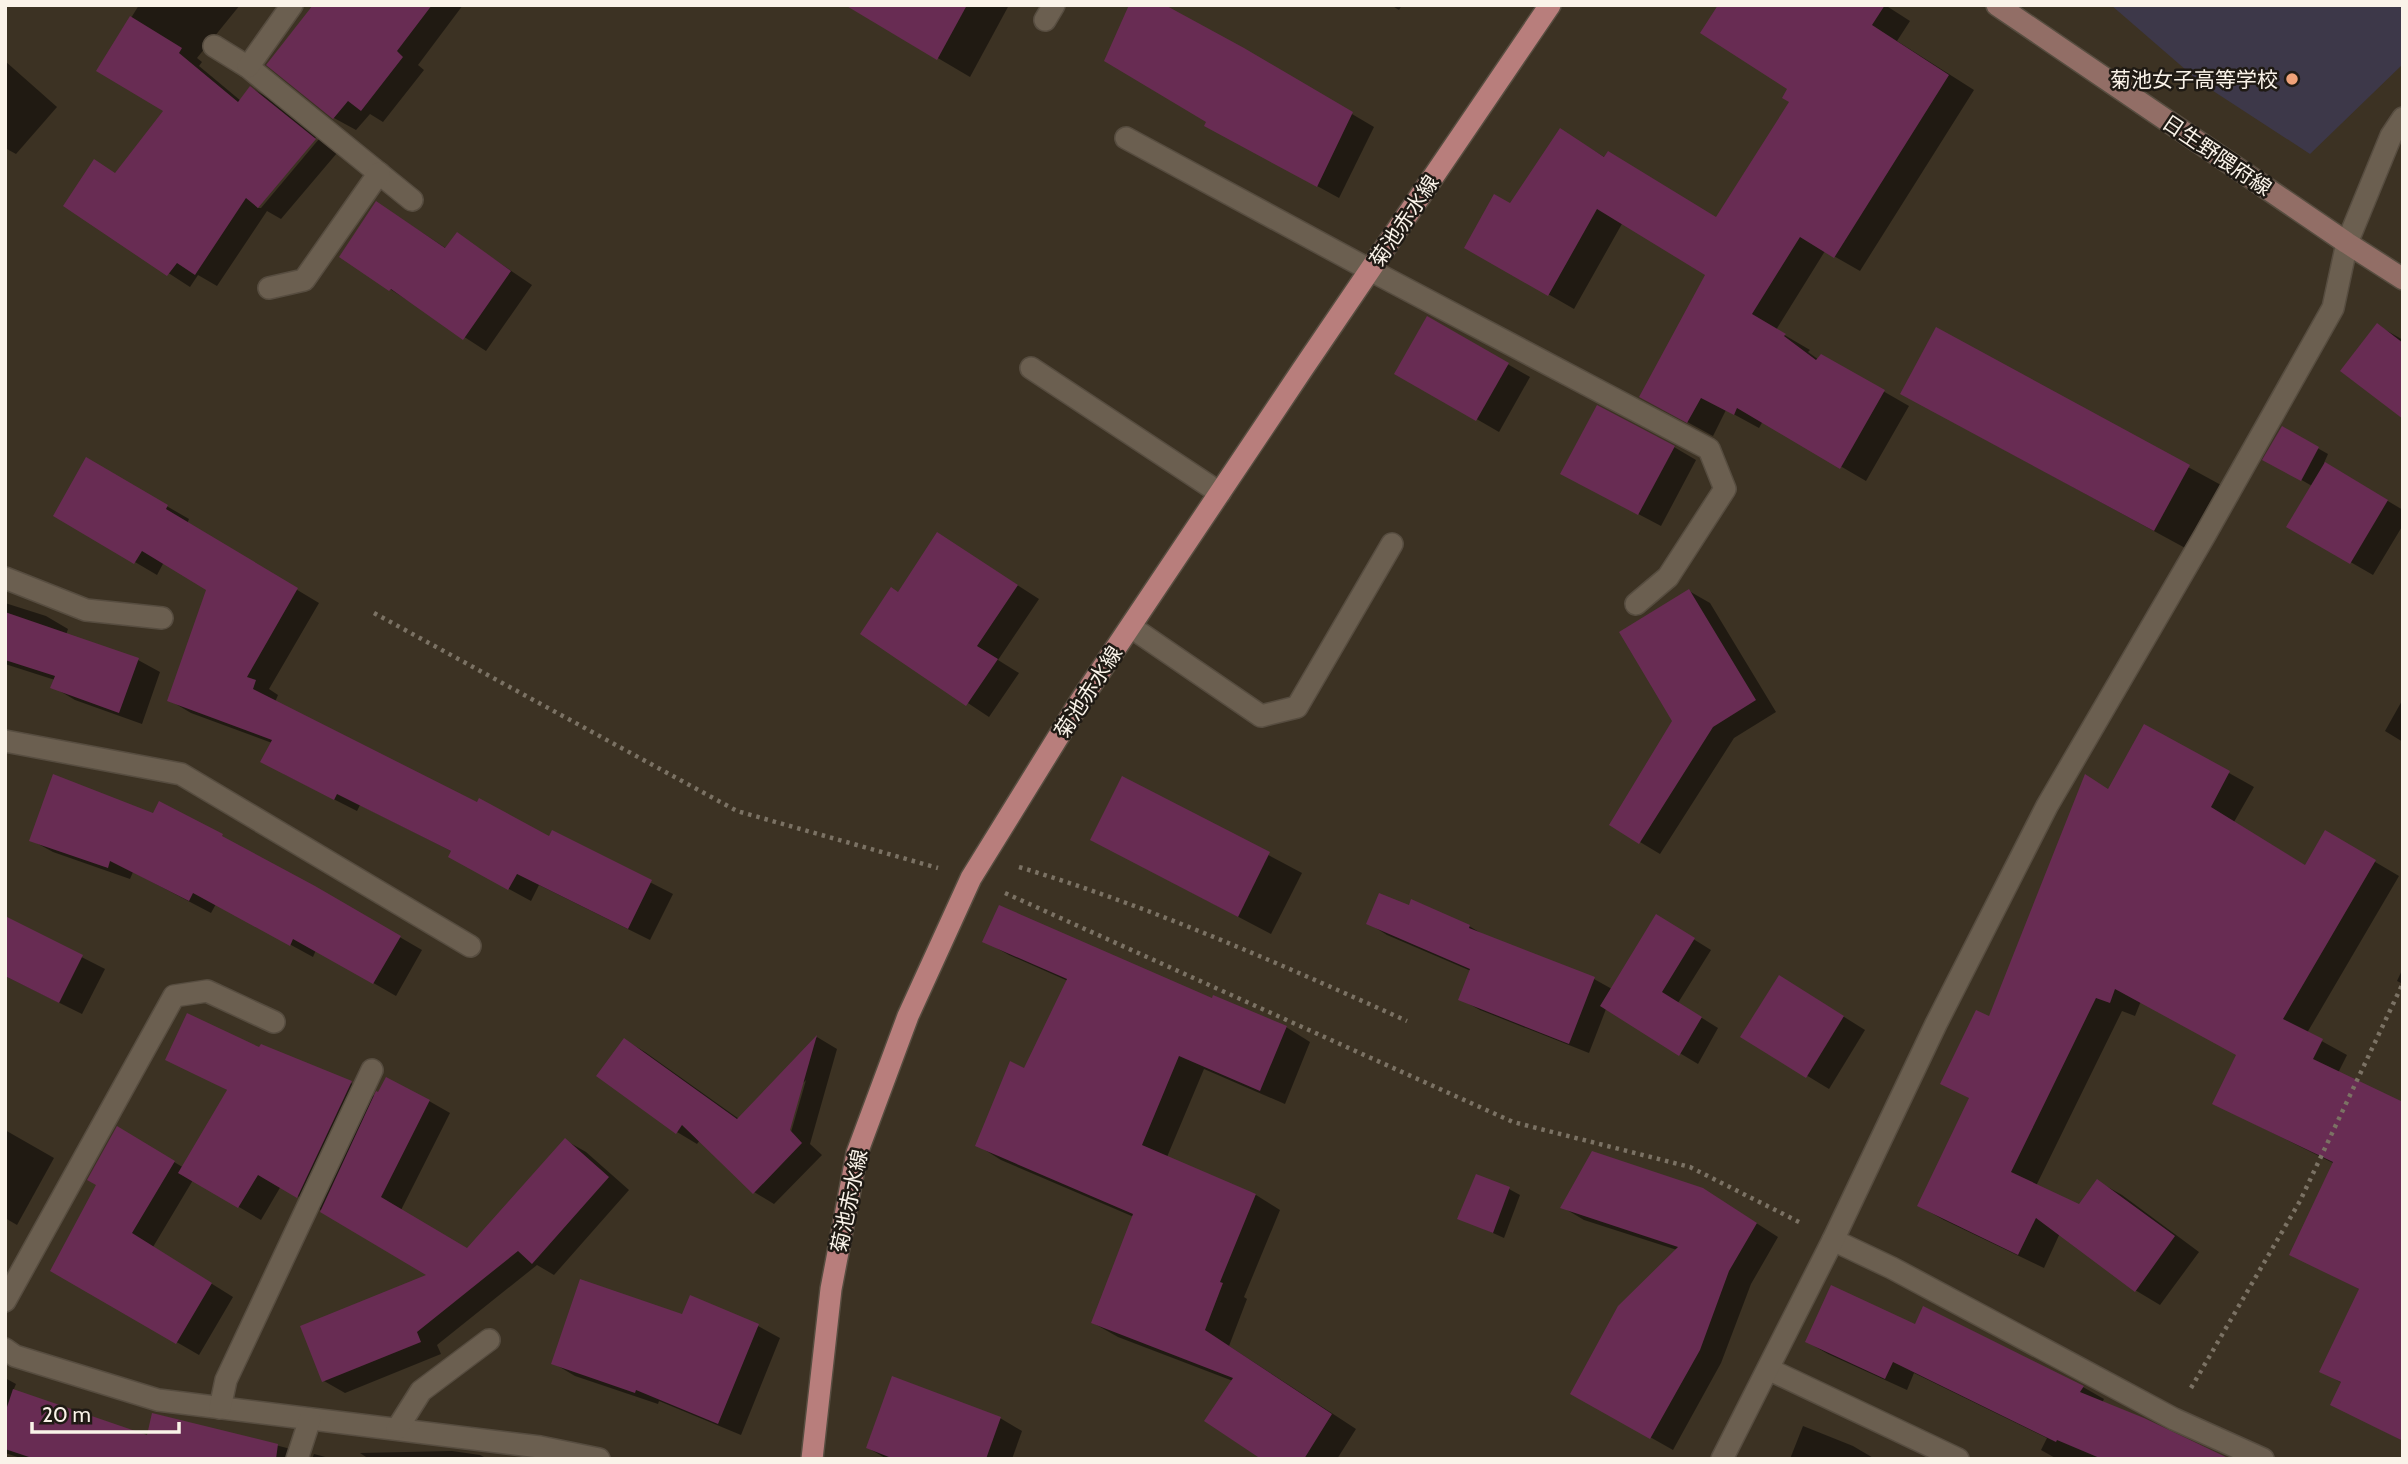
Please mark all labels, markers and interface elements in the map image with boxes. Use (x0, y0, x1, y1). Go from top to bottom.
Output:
place label: 菊池女子高等学校 (2110, 67, 2278, 92)
marker: 菊池女子高等学校 (2284, 71, 2300, 87)
street label: 日生野隈府線 (2158, 109, 2276, 201)
street label: 菊池赤水線 (1364, 170, 1444, 272)
street label: 菊池赤水線 (1049, 641, 1127, 743)
street label: 菊池赤水線 (826, 1147, 872, 1255)
scale bar (32, 1390, 178, 1434)
text: 20 m (42, 1402, 91, 1427)

